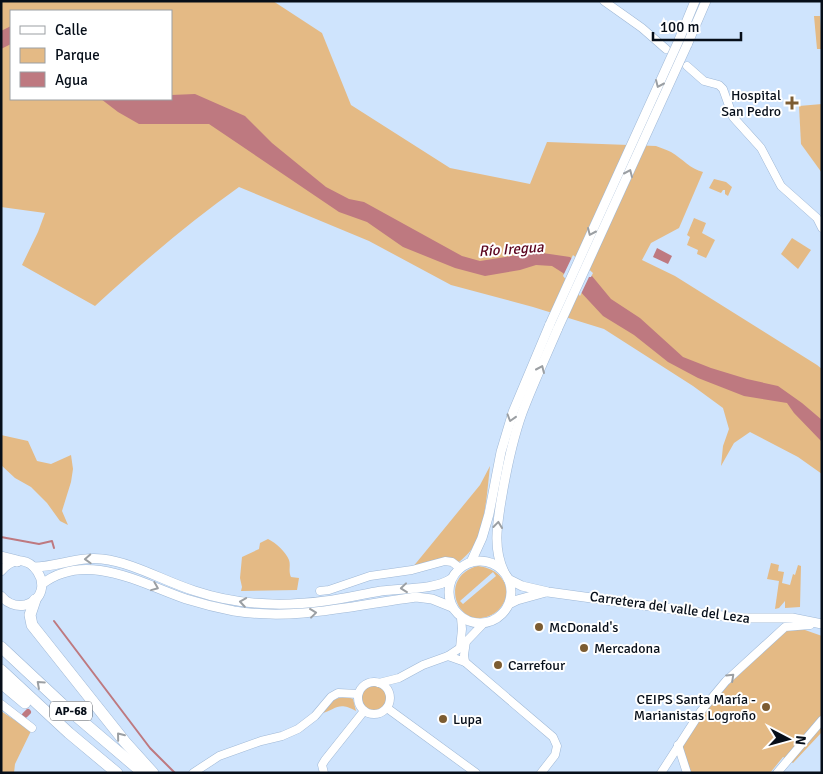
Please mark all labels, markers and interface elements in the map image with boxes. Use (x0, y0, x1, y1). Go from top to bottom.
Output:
legend (10, 10, 172, 100)
scale bar (653, 10, 740, 42)
text: 100 m (660, 18, 700, 36)
text: Calle (55, 21, 88, 39)
text: Parque (55, 46, 100, 64)
text: Agua (55, 71, 88, 89)
one-way arrow (654, 79, 665, 88)
place label: Hospital San Pedro (721, 87, 781, 120)
marker: Hospital San Pedro (785, 96, 799, 110)
one-way arrow (623, 169, 634, 178)
one-way arrow (587, 227, 598, 236)
water label: Río Iregua (478, 238, 544, 260)
one-way arrow (534, 365, 545, 374)
one-way arrow (507, 413, 517, 422)
one-way arrow (492, 520, 503, 528)
one-way arrow (84, 554, 92, 565)
one-way arrow (150, 580, 159, 591)
one-way arrow (400, 582, 408, 593)
street label: Carretera del valle del Leza (589, 588, 751, 627)
one-way arrow (239, 597, 247, 608)
one-way arrow (310, 608, 318, 619)
place label: McDonald's (549, 619, 618, 636)
marker: McDonald's (533, 621, 545, 633)
place label: Mercadona (594, 640, 660, 657)
marker: Mercadona (578, 642, 590, 654)
place label: Carrefour (508, 657, 566, 674)
marker: Carrefour (492, 659, 504, 671)
one-way arrow (725, 674, 734, 683)
one-way arrow (36, 680, 45, 689)
place label: CEIPS Santa María - Marianistas Logroño (634, 691, 756, 724)
road number: AP-68 (50, 701, 92, 720)
marker: CEIPS Santa María - Marianistas Logroño (760, 701, 772, 713)
place label: Lupa (453, 711, 482, 728)
marker: Lupa (437, 713, 449, 725)
north arrow (763, 714, 813, 764)
one-way arrow (117, 733, 126, 742)
text: N (791, 735, 809, 746)

